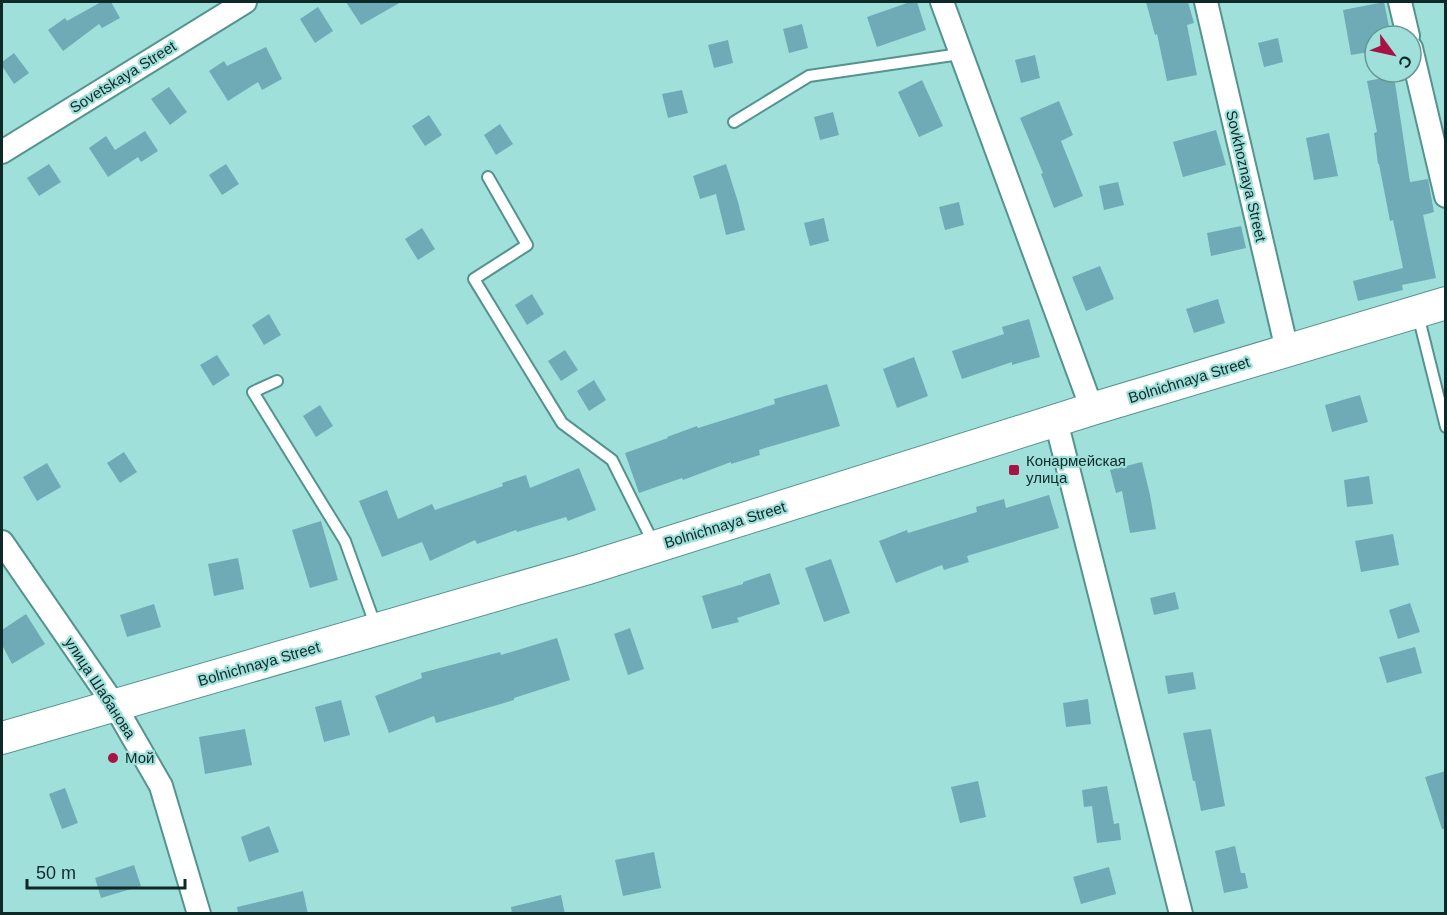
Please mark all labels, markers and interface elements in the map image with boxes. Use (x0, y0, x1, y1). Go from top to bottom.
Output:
north arrow (1363, 24, 1423, 84)
street label: Sovetskaya Street (67, 37, 180, 116)
text: С (1395, 52, 1415, 72)
street label: Sovkhoznaya Street (1223, 109, 1270, 244)
street label: Bolnichnaya Street (1126, 353, 1252, 406)
place label: Конармейская улица (1026, 452, 1126, 486)
marker: Конармейская улица (1007, 463, 1021, 477)
street label: Bolnichnaya Street (662, 498, 788, 551)
street label: улица Шабанова (61, 634, 140, 742)
street label: Bolnichnaya Street (196, 638, 323, 689)
place label: Мой (125, 749, 154, 766)
marker: Мой (106, 751, 120, 765)
scale bar (27, 852, 184, 890)
text: 50 m (36, 863, 76, 883)

